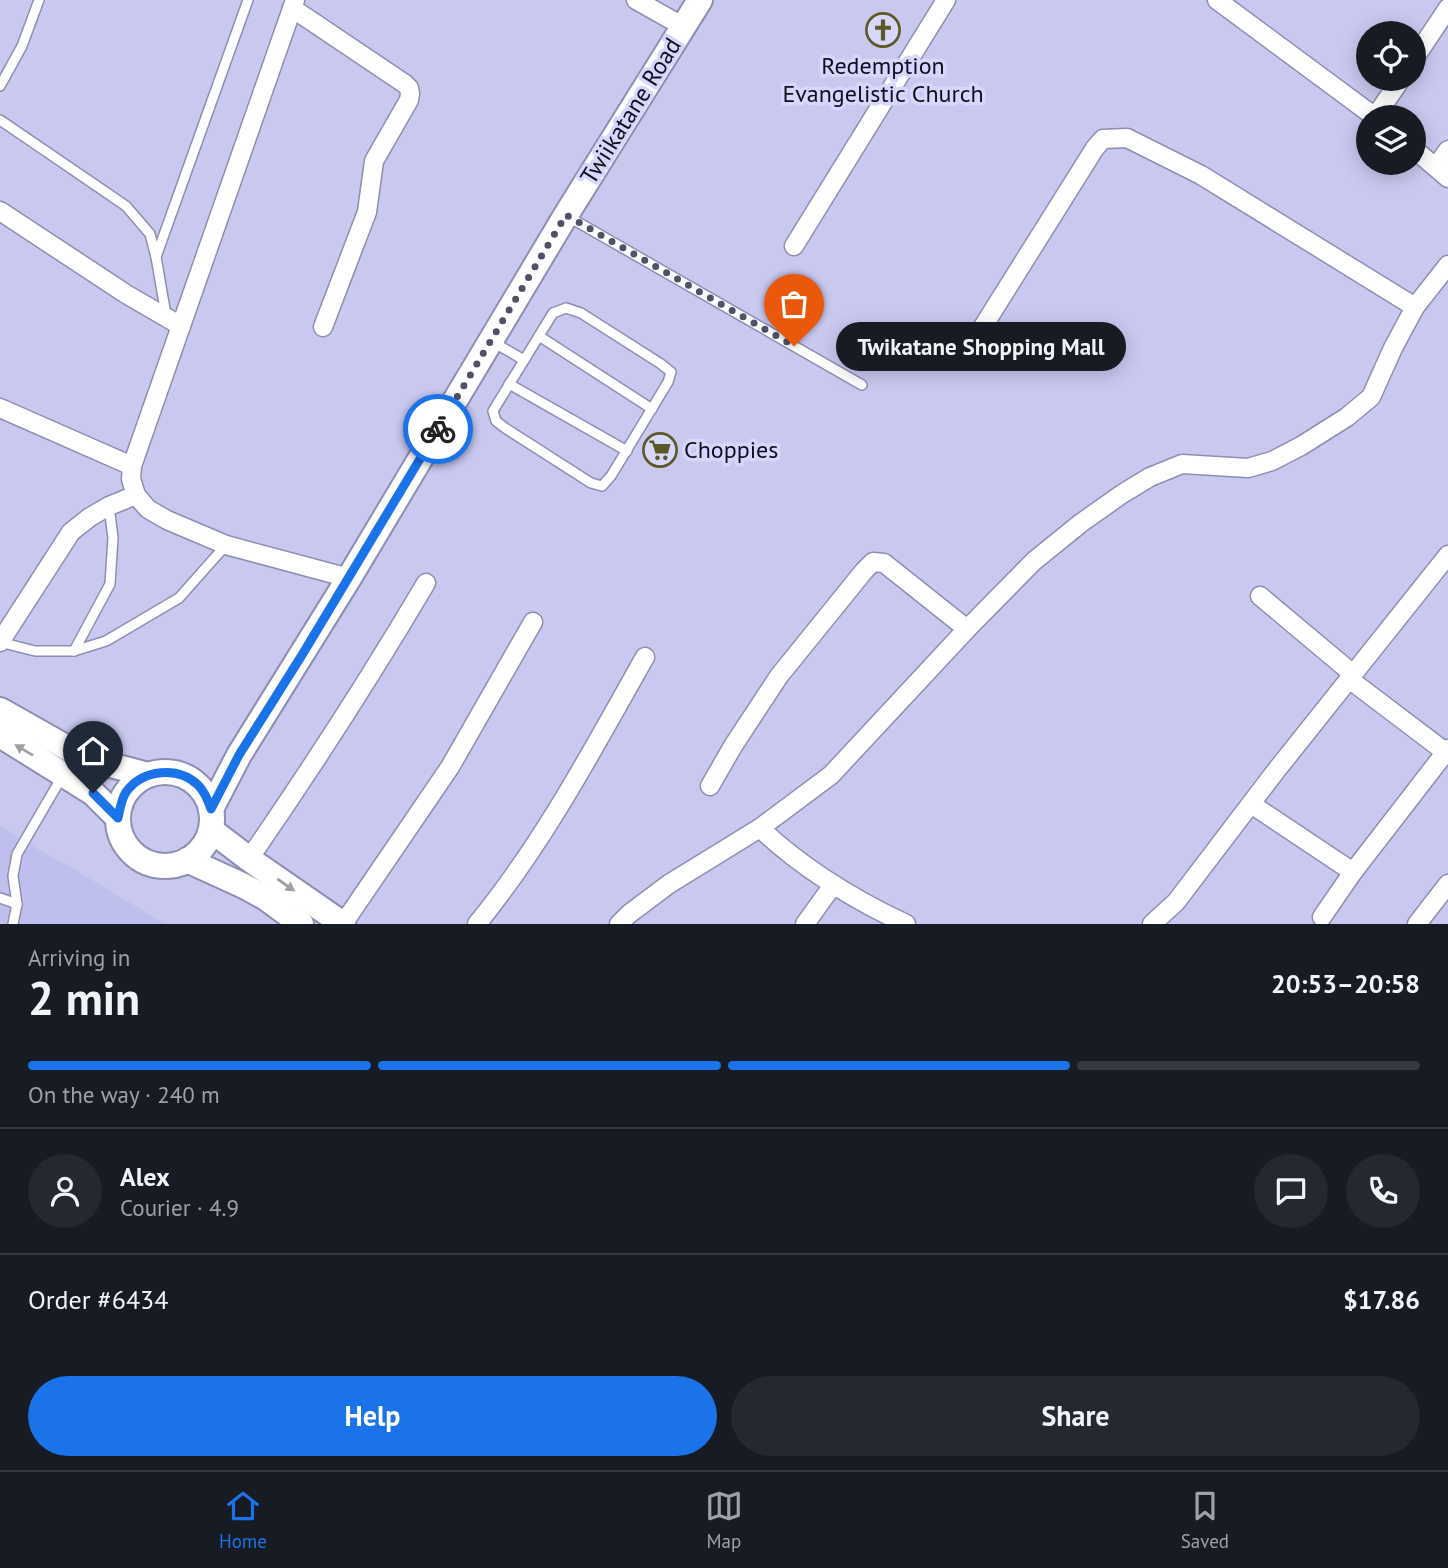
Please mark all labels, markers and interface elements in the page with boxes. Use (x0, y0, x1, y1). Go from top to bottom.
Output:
church icon: Redemption Evangelistic Church (864, 11, 902, 49)
map controls (1356, 21, 1426, 175)
button: locate (1356, 21, 1426, 91)
street label: Twiikatane Road (573, 32, 688, 190)
place label: Redemption Evangelistic Church (782, 50, 984, 109)
button: layers (1356, 105, 1426, 175)
pin (764, 274, 824, 346)
icon: bag (775, 285, 813, 323)
callout: Twikatane Shopping Mall (836, 322, 1126, 370)
text: Twikatane Shopping Mall (857, 332, 1105, 361)
courier (403, 394, 473, 464)
icon: bike (419, 410, 457, 448)
supermarket icon: Choppies (641, 431, 679, 469)
place label: Choppies (684, 434, 778, 465)
pin (63, 721, 123, 793)
icon: home (74, 732, 112, 770)
one-way arrow (15, 743, 34, 756)
one-way arrow (277, 878, 295, 892)
text: Arriving in (28, 943, 130, 972)
text: 20:53–20:58 (1271, 967, 1420, 1000)
text: 2 min (28, 968, 140, 1028)
text: On the way · 240 m (28, 1080, 220, 1109)
button: person (28, 1154, 102, 1228)
button: chat (1254, 1154, 1328, 1228)
button: phone (1346, 1154, 1420, 1228)
text: Alex (120, 1160, 170, 1193)
text: Courier · 4.9 (120, 1193, 239, 1222)
text: Order #6434 (28, 1283, 168, 1316)
text: $17.86 (1343, 1283, 1420, 1316)
button: Help (28, 1376, 717, 1456)
button: Share (731, 1376, 1420, 1456)
tab: Home (219, 1487, 267, 1553)
tab: Map (705, 1487, 743, 1553)
tab: Saved (1181, 1487, 1229, 1553)

